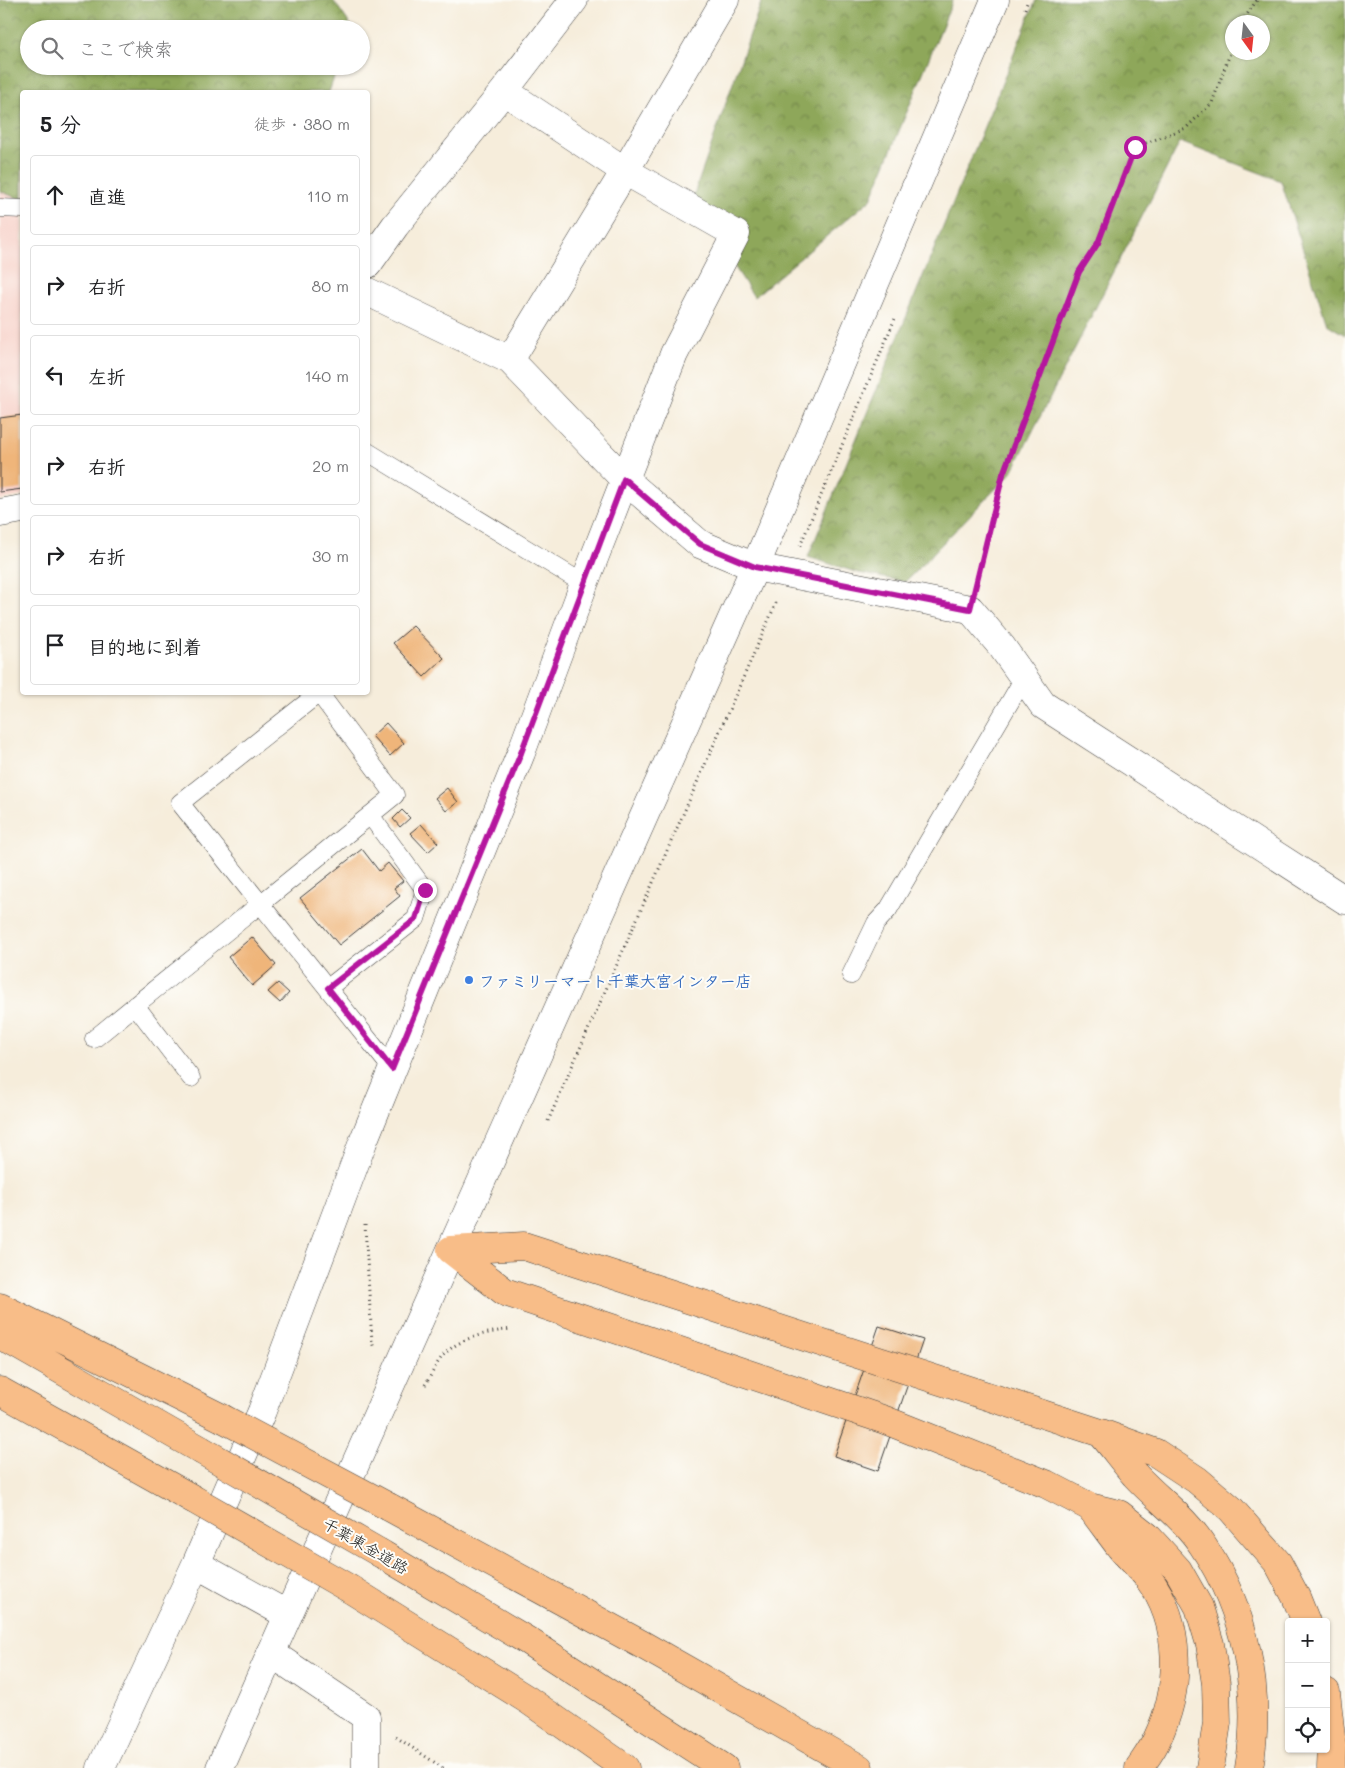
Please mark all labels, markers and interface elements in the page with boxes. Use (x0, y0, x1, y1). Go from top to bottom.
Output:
north arrow (1225, 15, 1270, 60)
search box (20, 20, 370, 75)
icon: search (38, 34, 66, 62)
text: ここで検索 (78, 36, 173, 61)
text: 5 分 (40, 110, 81, 137)
text: 徒歩 · 380 m (254, 113, 350, 134)
route start (1124, 136, 1147, 159)
icon: ahead (41, 181, 69, 209)
text: 直進 (88, 184, 126, 209)
text: 110 m (307, 185, 349, 206)
icon: right (41, 271, 69, 299)
text: 右折 (88, 274, 126, 299)
text: 80 m (312, 275, 349, 296)
icon: left (41, 361, 69, 389)
text: 左折 (88, 364, 126, 389)
text: 140 m (305, 365, 349, 386)
icon: right (41, 451, 69, 479)
text: 右折 (88, 454, 126, 479)
text: 20 m (312, 455, 349, 476)
icon: right (41, 541, 69, 569)
text: 右折 (88, 544, 126, 569)
text: 30 m (312, 545, 349, 566)
icon: arrive (41, 631, 69, 659)
text: 目的地に到着 (88, 634, 202, 659)
route end (414, 879, 437, 902)
place label: ファミリーマート千葉大宮インター店 (479, 970, 752, 991)
marker: ファミリーマート千葉大宮インター店 (463, 974, 475, 986)
street label: 千葉東金道路 (319, 1512, 413, 1578)
map controls (1285, 1618, 1330, 1753)
button: + (1285, 1618, 1330, 1663)
button: − (1285, 1663, 1330, 1708)
button: locate (1285, 1708, 1330, 1753)

